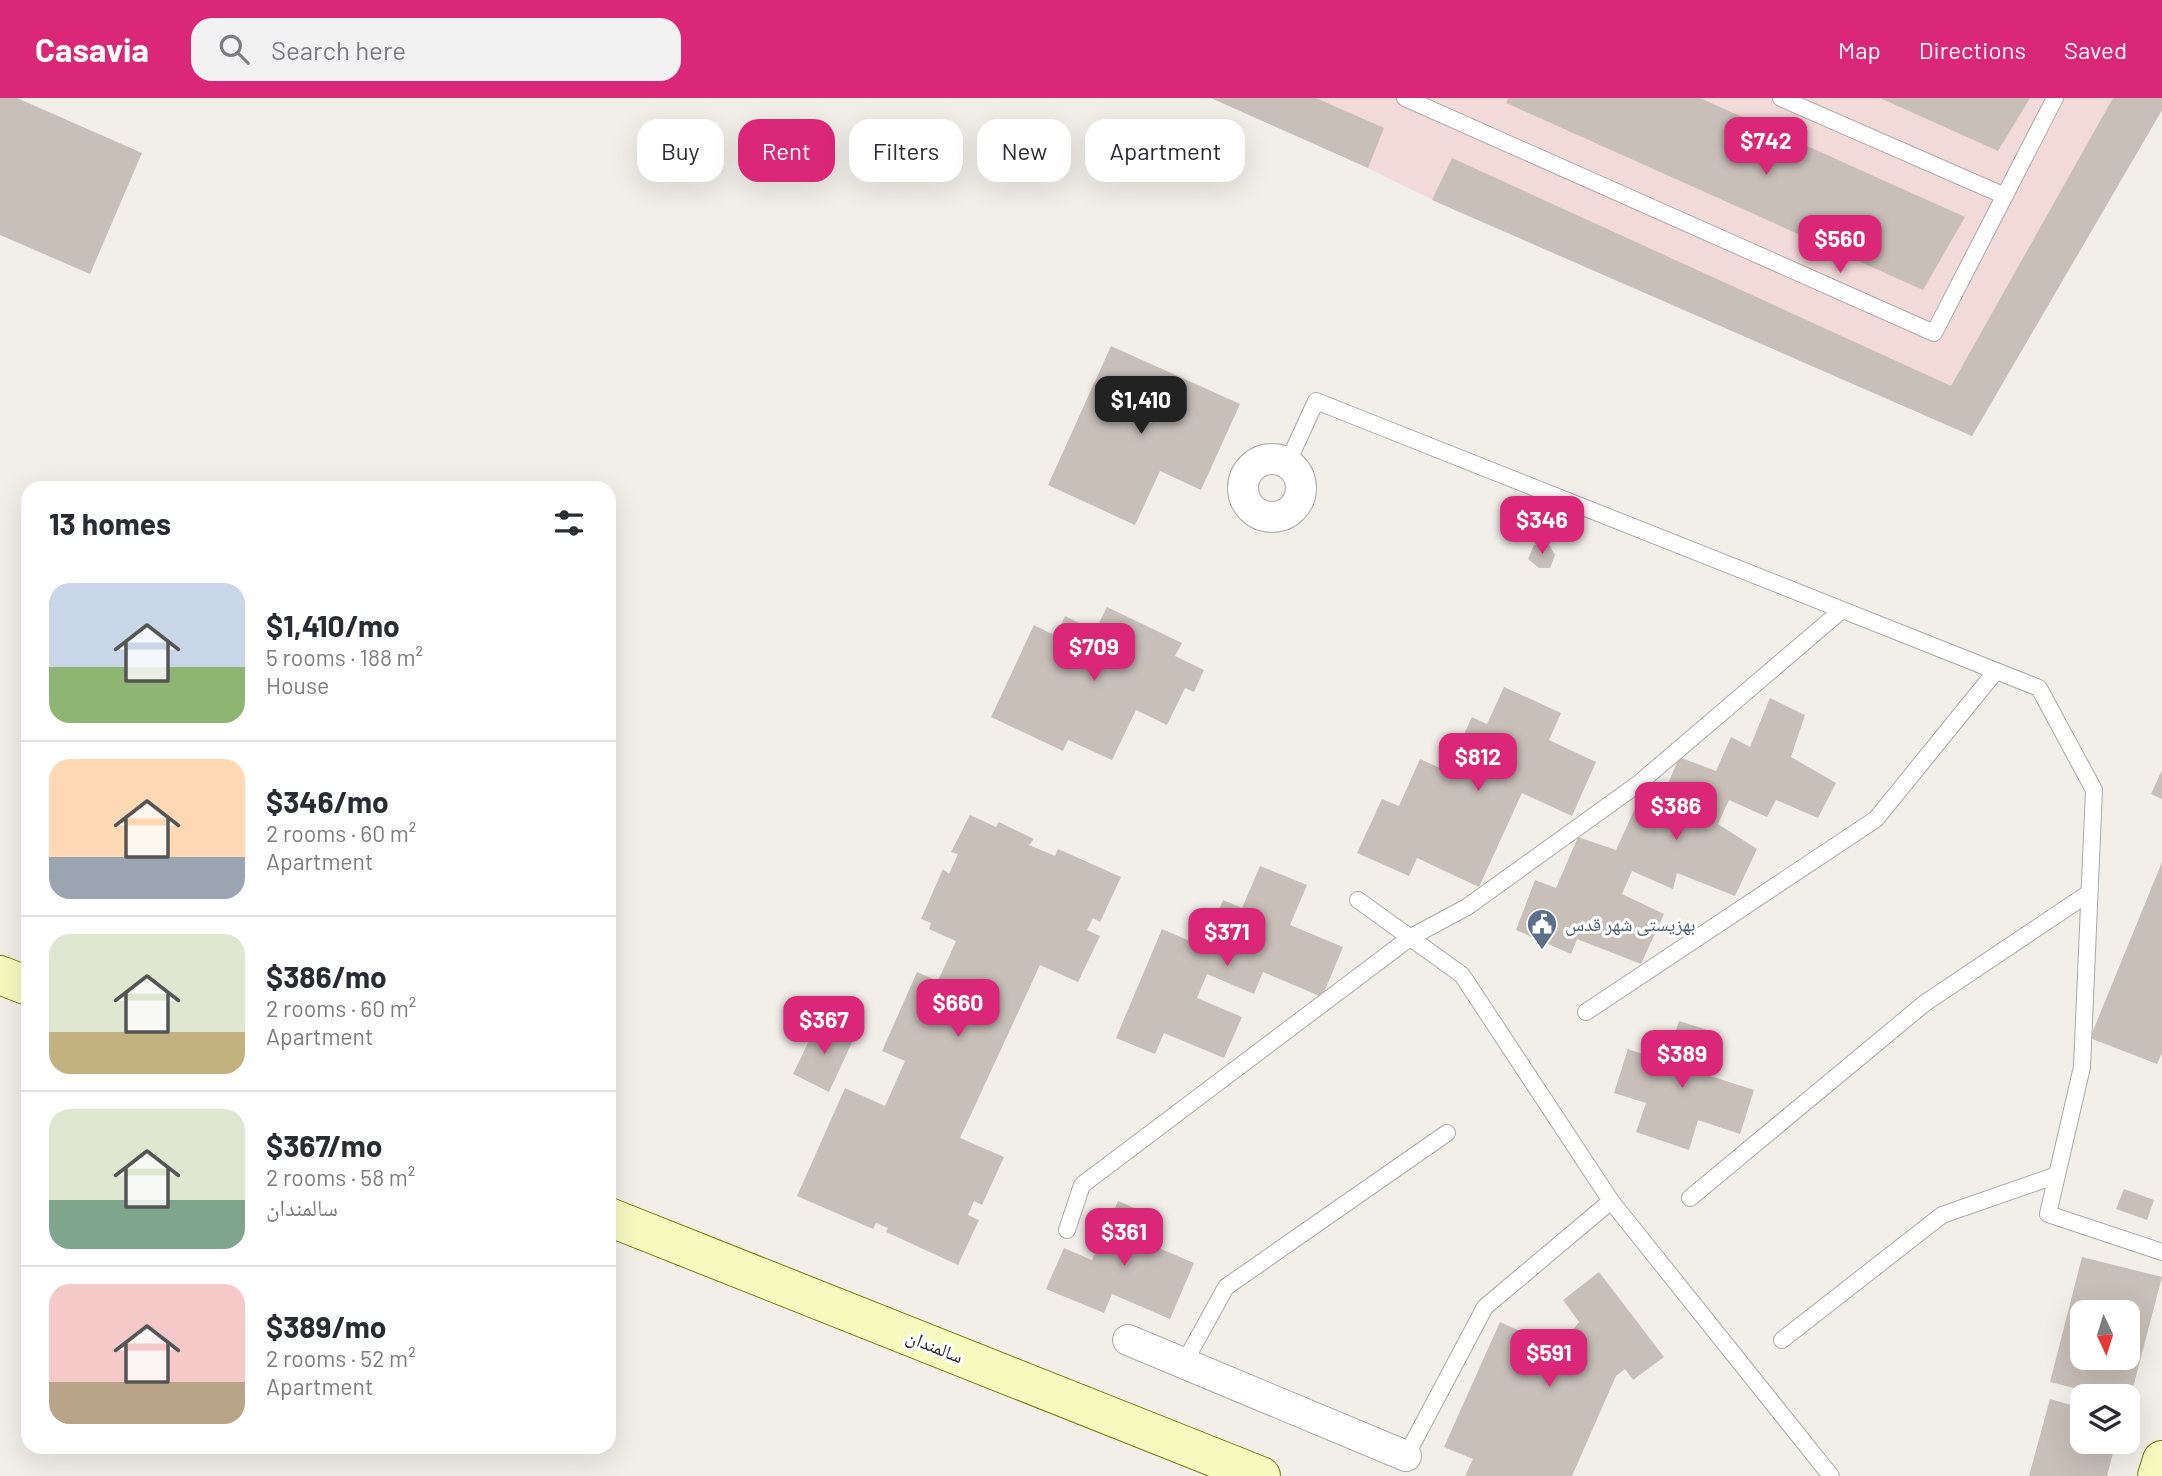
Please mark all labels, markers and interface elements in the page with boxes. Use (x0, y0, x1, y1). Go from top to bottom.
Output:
search box (191, 18, 681, 81)
text: Casavia (35, 29, 149, 69)
icon: search (215, 30, 253, 68)
text: Search here (271, 34, 406, 65)
text: Map (1838, 35, 1881, 64)
text: Directions (1919, 35, 2026, 64)
text: Saved (2064, 35, 2127, 64)
pin: $742 (1725, 118, 1807, 177)
chip: Buy (637, 119, 724, 182)
chip: Rent (738, 119, 835, 182)
chip: Filters (849, 119, 963, 182)
chip: New (977, 119, 1071, 182)
chip: Apartment (1085, 119, 1245, 182)
text: $742 (1740, 126, 1792, 154)
pin: $560 (1799, 216, 1881, 275)
text: $560 (1814, 224, 1866, 252)
pin: $1,410 (1084, 376, 1198, 436)
text: $1,410 (1111, 385, 1171, 413)
pin: $346 (1501, 496, 1583, 556)
icon: filters (550, 504, 588, 542)
text: 13 homes (49, 505, 171, 541)
text: $346 (1516, 505, 1568, 533)
text: $1,410/mo (266, 607, 400, 643)
icon: home (105, 611, 189, 695)
pin: $709 (1053, 624, 1135, 683)
text: $709 (1069, 632, 1119, 660)
text: 5 rooms · 188 m² (266, 643, 423, 671)
text: House (266, 671, 329, 699)
pin: $812 (1437, 734, 1519, 793)
text: $812 (1455, 742, 1501, 770)
pin: $386 (1635, 782, 1717, 842)
text: $346/mo (266, 783, 389, 819)
icon: home (105, 787, 189, 871)
text: $386 (1651, 791, 1701, 819)
text: 2 rooms · 60 m² (266, 819, 416, 847)
text: Apartment (266, 847, 373, 875)
public building icon: بهزیستی شهر قدس (1525, 907, 1559, 951)
pin: $371 (1186, 908, 1268, 968)
place label: بهزیستی شهر قدس (1565, 912, 1695, 936)
text: $371 (1204, 917, 1250, 945)
text: $386/mo (266, 958, 387, 994)
icon: home (105, 962, 189, 1046)
pin: $660 (917, 979, 999, 1039)
text: $660 (933, 988, 983, 1016)
text: 2 rooms · 60 m² (266, 994, 416, 1022)
pin: $367 (783, 996, 865, 1056)
text: $367 (799, 1005, 849, 1033)
text: Apartment (266, 1022, 373, 1050)
pin: $389 (1641, 1030, 1723, 1090)
text: $389 (1657, 1039, 1707, 1067)
text: $367/mo (266, 1127, 382, 1163)
icon: home (105, 1137, 189, 1221)
text: 2 rooms · 58 m² (266, 1163, 415, 1191)
text: سالمندان (266, 1193, 338, 1221)
pin: $361 (1083, 1208, 1165, 1268)
text: $361 (1101, 1217, 1147, 1245)
north arrow (2070, 1300, 2140, 1370)
map controls (2070, 1300, 2140, 1454)
text: $389/mo (266, 1308, 387, 1344)
icon: home (105, 1312, 189, 1396)
street label: سالمندان (903, 1324, 967, 1368)
pin: $591 (1508, 1330, 1590, 1389)
text: $591 (1526, 1338, 1572, 1366)
text: 2 rooms · 52 m² (266, 1344, 416, 1372)
text: Apartment (266, 1372, 373, 1400)
button: layers (2070, 1384, 2140, 1454)

